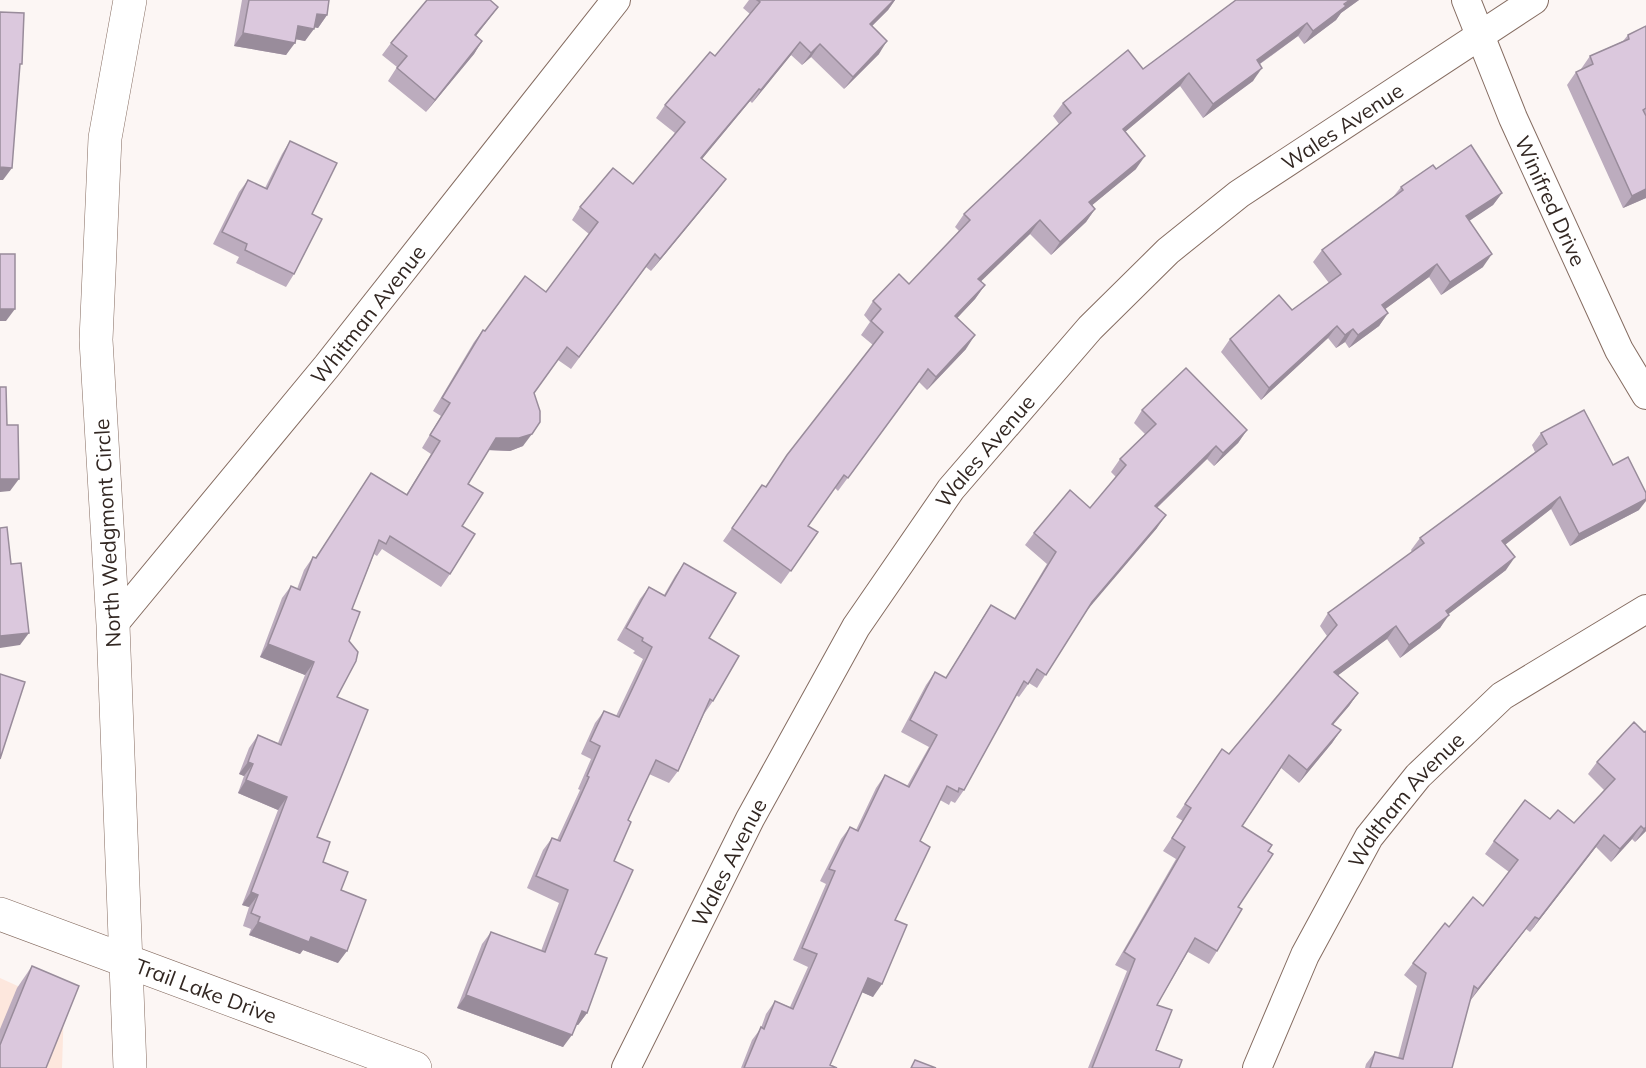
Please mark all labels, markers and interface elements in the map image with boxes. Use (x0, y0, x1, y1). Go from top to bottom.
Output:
street label: Wales Avenue (1277, 77, 1408, 175)
street label: Winifred Drive (1510, 131, 1592, 270)
street label: Whitman Avenue (305, 239, 431, 389)
street label: Wales Avenue (929, 389, 1040, 512)
street label: North Wedgmont Circle (88, 418, 126, 648)
street label: Waltham Avenue (1342, 726, 1469, 872)
street label: Wales Avenue (686, 793, 772, 931)
street label: Trail Lake Drive (132, 952, 281, 1029)

